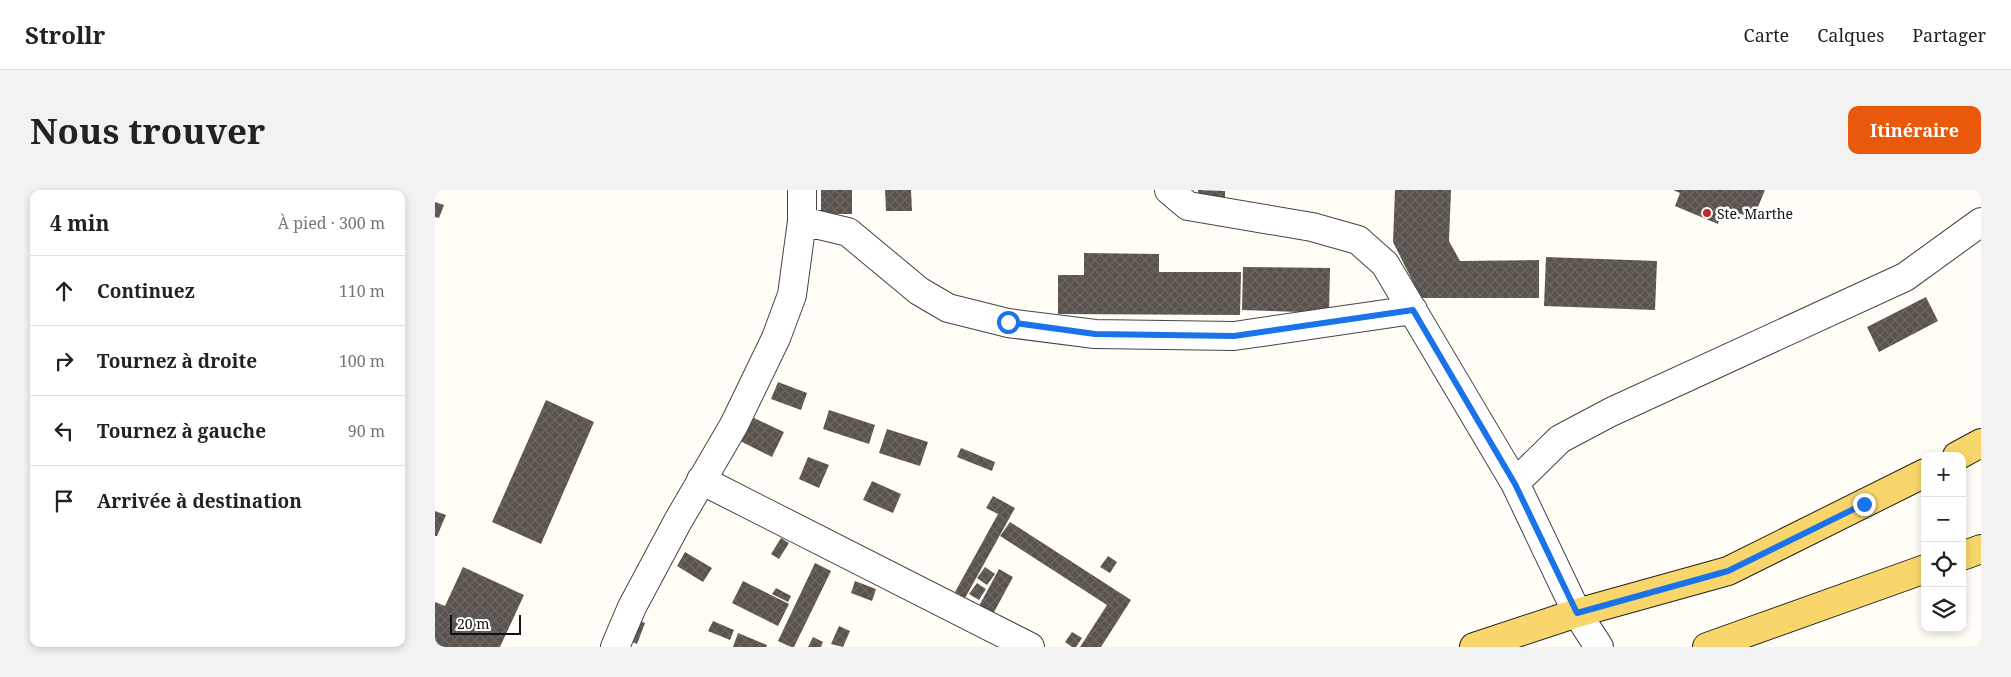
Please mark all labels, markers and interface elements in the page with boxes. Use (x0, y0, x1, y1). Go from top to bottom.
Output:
text: Strollr (25, 18, 105, 51)
text: Carte (1744, 23, 1789, 47)
text: Calques (1817, 23, 1884, 47)
text: Partager (1912, 23, 1986, 47)
button: Itinéraire (1848, 106, 1981, 154)
text: Nous trouver (30, 107, 265, 154)
place label: Ste. Marthe (1717, 204, 1793, 223)
marker: Ste. Marthe (1701, 207, 1713, 219)
text: 4 min (50, 209, 109, 237)
text: À pied · 300 m (278, 212, 385, 234)
icon: ahead (50, 277, 78, 305)
text: Continuez (97, 278, 195, 304)
text: 110 m (339, 280, 385, 302)
route start (997, 311, 1020, 334)
icon: right (50, 347, 78, 375)
text: Tournez à droite (97, 348, 257, 374)
text: 100 m (339, 350, 385, 372)
icon: left (50, 417, 78, 445)
text: Tournez à gauche (97, 418, 266, 444)
text: 90 m (348, 420, 385, 442)
map controls (1921, 452, 1966, 632)
button: + (1921, 452, 1966, 497)
icon: arrive (50, 487, 78, 515)
text: Arrivée à destination (97, 488, 302, 514)
route end (1853, 493, 1876, 516)
button: − (1921, 497, 1966, 542)
button: locate (1921, 542, 1966, 587)
button: layers (1921, 587, 1966, 632)
scale bar (450, 612, 521, 635)
text: 20 m (457, 614, 490, 633)

